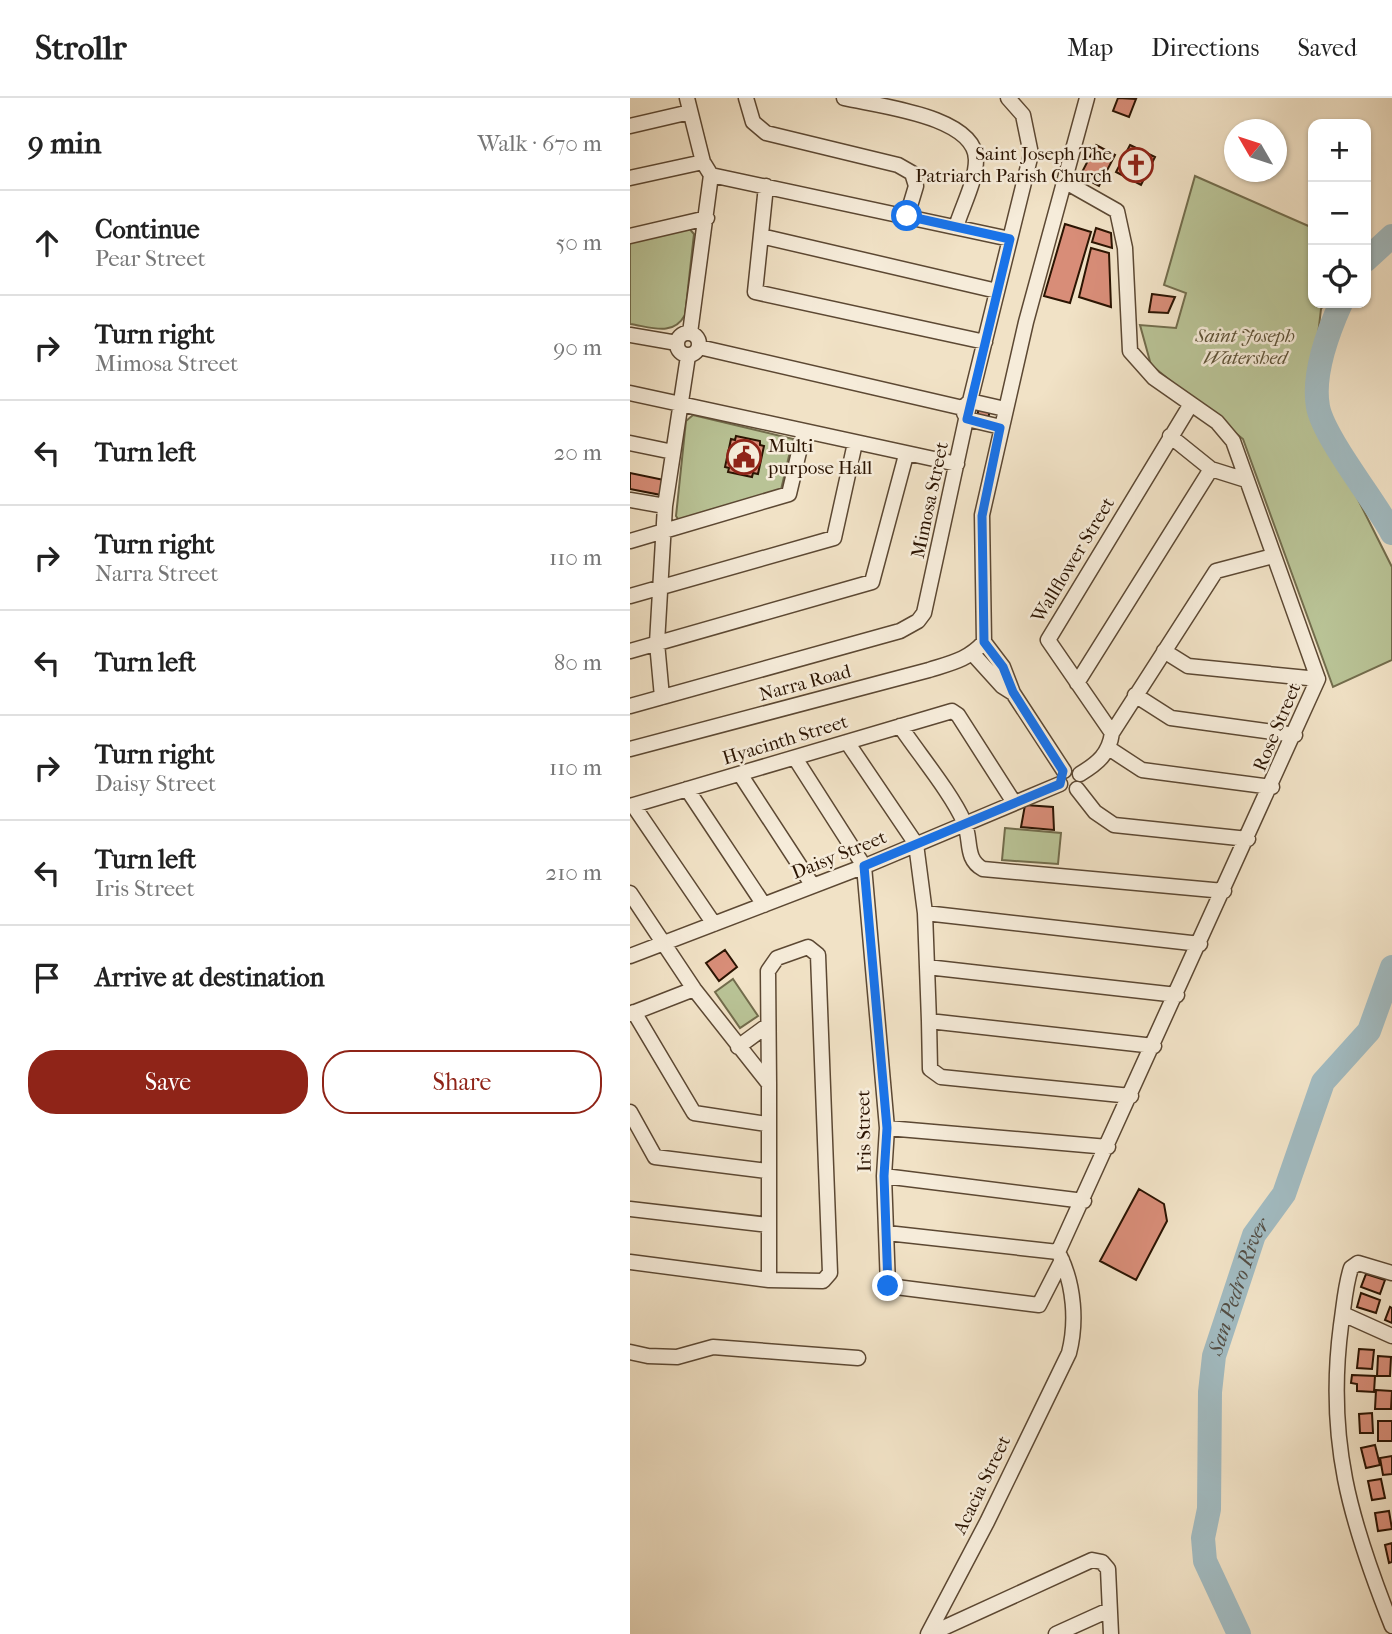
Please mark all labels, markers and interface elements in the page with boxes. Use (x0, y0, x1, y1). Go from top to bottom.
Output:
text: Strollr (35, 29, 126, 68)
text: Map (1067, 34, 1113, 62)
text: Directions (1151, 34, 1259, 62)
text: Saved (1297, 34, 1357, 62)
north arrow (1224, 119, 1287, 182)
map controls (1308, 119, 1371, 308)
button: + (1308, 119, 1371, 182)
text: 9 min (28, 126, 101, 161)
text: Walk · 670 m (478, 130, 602, 157)
place label: Saint Joseph The Patriarch Parish Church (915, 143, 1112, 187)
church icon: Saint Joseph The Patriarch Parish Church (1117, 146, 1155, 184)
button: − (1308, 182, 1371, 245)
route start (891, 200, 922, 231)
text: Continue (95, 214, 200, 245)
icon: ahead (28, 224, 66, 262)
text: 50 m (555, 229, 602, 256)
text: Pear Street (95, 245, 206, 272)
button: locate (1308, 245, 1371, 308)
text: Turn right (95, 319, 215, 350)
park label: Saint Joseph Watershed (1194, 325, 1295, 369)
icon: right (28, 329, 66, 367)
text: 90 m (553, 334, 602, 361)
text: Mimosa Street (95, 350, 238, 377)
icon: left (28, 434, 66, 472)
place label: Multi purpose Hall (767, 435, 872, 479)
text: Turn left (95, 437, 196, 468)
public building icon: Multi purpose Hall (725, 438, 763, 476)
text: 20 m (553, 439, 602, 466)
street label: Mimosa Street (907, 440, 953, 560)
street label: Wallflower Street (1026, 493, 1119, 627)
text: Turn right (95, 529, 215, 560)
icon: right (28, 539, 66, 577)
text: 110 m (549, 544, 602, 571)
text: Narra Street (95, 560, 218, 587)
icon: left (28, 644, 66, 682)
text: Turn left (95, 647, 196, 678)
text: 80 m (554, 649, 602, 676)
street label: Narra Road (757, 660, 854, 706)
street label: Rose Street (1249, 679, 1306, 774)
street label: Hyacinth Street (720, 710, 851, 770)
text: Turn right (95, 739, 215, 770)
icon: right (28, 749, 66, 787)
text: 110 m (549, 754, 602, 781)
text: Daisy Street (95, 770, 216, 797)
street label: Daisy Street (788, 826, 890, 884)
text: Turn left (95, 844, 196, 875)
icon: left (28, 854, 66, 892)
text: 210 m (545, 859, 602, 886)
text: Iris Street (95, 875, 195, 902)
icon: arrive (28, 959, 66, 997)
text: Arrive at destination (95, 962, 325, 993)
button: Save (28, 1050, 308, 1114)
button: Share (322, 1050, 602, 1114)
street label: Iris Street (852, 1089, 876, 1172)
water label: San Pedro River (1203, 1212, 1275, 1359)
route end (872, 1270, 903, 1301)
street label: Acacia Street (948, 1432, 1015, 1539)

